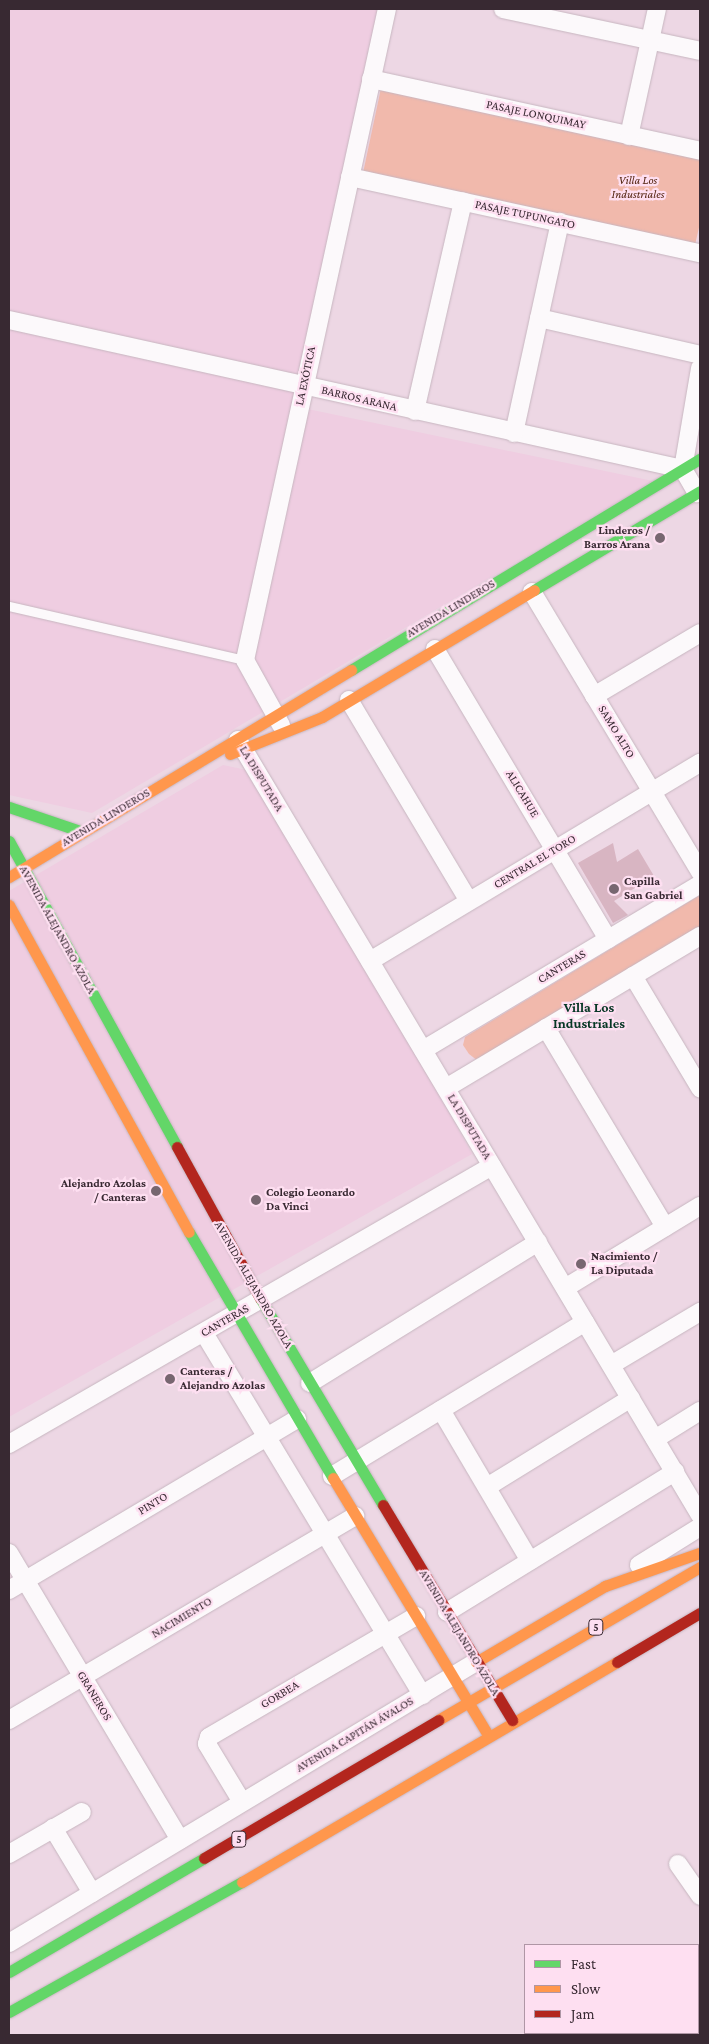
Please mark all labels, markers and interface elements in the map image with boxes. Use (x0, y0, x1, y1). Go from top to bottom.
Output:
street label: PASAJE LONQUIMAY (485, 97, 587, 133)
park label: Villa Los Industriales (612, 174, 664, 202)
street label: PASAJE TUPUNGATO (474, 197, 576, 233)
street label: LA EXÓTICA (293, 345, 319, 407)
street label: BARROS ARANA (320, 383, 398, 415)
place label: Linderos / Barros Arana (584, 524, 650, 552)
marker: Linderos / Barros Arana (654, 532, 666, 544)
street label: AVENIDA LINDEROS (404, 577, 498, 641)
street label: SAMO ALTO (595, 703, 637, 761)
street label: LA DISPUTADA (236, 744, 286, 814)
street label: ALICAHUE (502, 768, 542, 820)
street label: AVENIDA LINDEROS (59, 786, 153, 850)
street label: CENTRAL EL TORO (491, 832, 579, 892)
street label: AVENIDA ALEJANDRO AZOLA (16, 863, 98, 997)
place label: Capilla San Gabriel (624, 875, 683, 903)
marker: Capilla San Gabriel (608, 883, 620, 895)
street label: CANTERAS (535, 947, 589, 987)
district label: Villa Los Industriales (553, 999, 625, 1032)
street label: LA DISPUTADA (444, 1092, 494, 1162)
place label: Alejandro Azolas / Canteras (61, 1177, 146, 1205)
marker: Alejandro Azolas / Canteras (150, 1185, 162, 1197)
place label: Colegio Leonardo Da Vinci (266, 1186, 355, 1214)
marker: Colegio Leonardo Da Vinci (250, 1194, 262, 1206)
street label: AVENIDA ALEJANDRO AZOLA (211, 1219, 295, 1351)
place label: Nacimiento / La Diputada (591, 1250, 657, 1278)
marker: Nacimiento / La Diputada (575, 1258, 587, 1270)
street label: CANTERAS (198, 1301, 252, 1341)
place label: Canteras / Alejandro Azolas (180, 1365, 265, 1393)
marker: Canteras / Alejandro Azolas (164, 1373, 176, 1385)
street label: PINTO (136, 1490, 170, 1518)
street label: AVENIDA ALEJANDRO AZOLA (416, 1567, 502, 1699)
street label: NACIMIENTO (149, 1594, 215, 1642)
road number: 5 (587, 1618, 605, 1635)
street label: GRANEROS (74, 1669, 114, 1723)
street label: GORBEA (258, 1678, 302, 1712)
street label: AVENIDA CAPITÁN ÁVALOS (294, 1694, 416, 1776)
road number: 5 (230, 1830, 248, 1848)
legend (524, 1944, 699, 2034)
text: Fast (571, 1956, 596, 1972)
text: Slow (571, 1981, 600, 1997)
text: Jam (571, 2006, 594, 2022)

